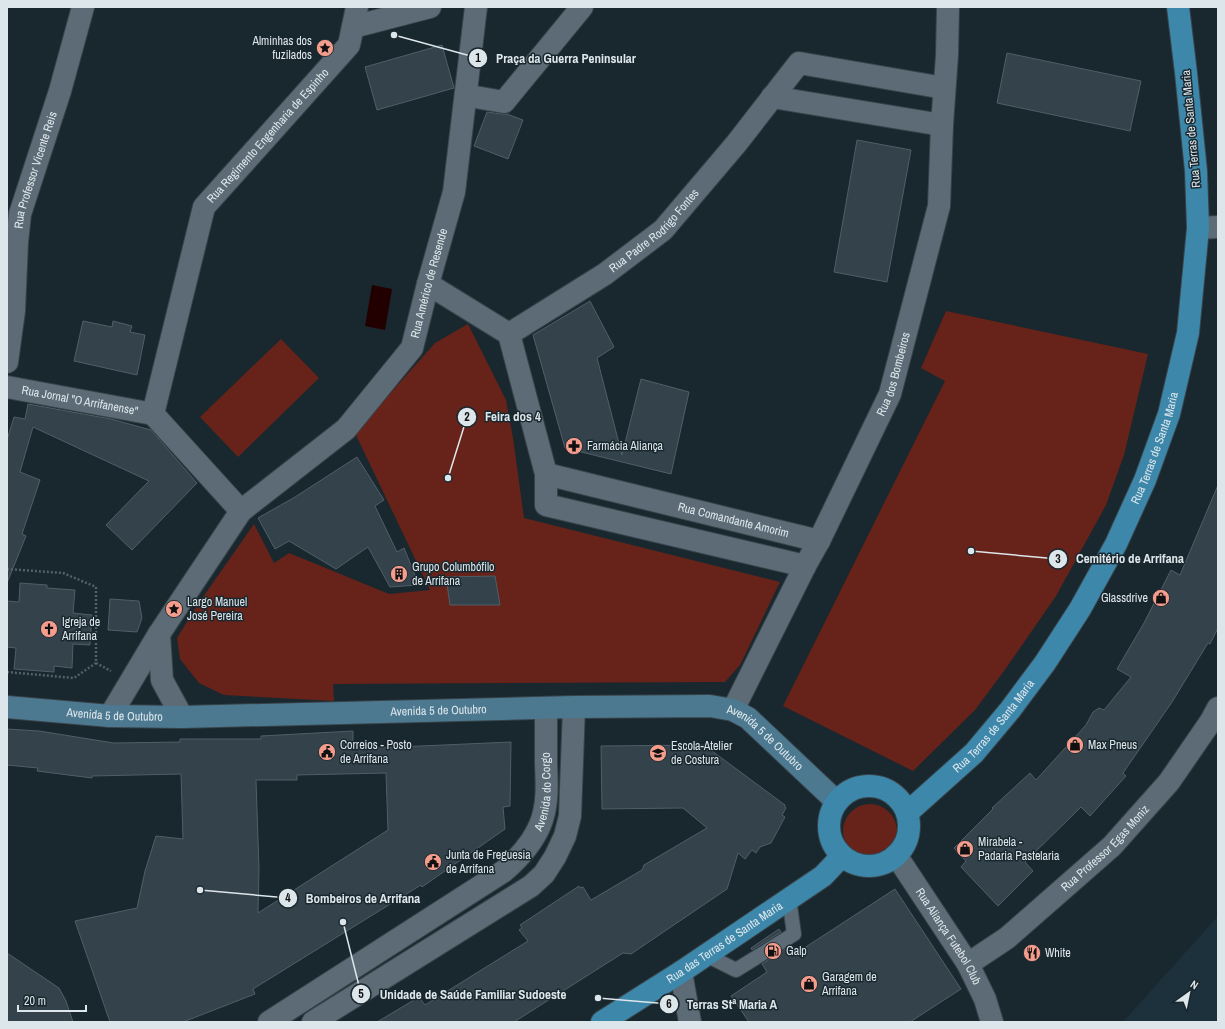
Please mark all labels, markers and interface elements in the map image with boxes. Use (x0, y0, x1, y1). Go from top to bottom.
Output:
place label: Alminhas dos fuzilados (251, 33, 312, 63)
place icon: Alminhas dos fuzilados (315, 38, 335, 58)
callout: Praça da Guerra Peninsular (468, 46, 644, 71)
text: 1 (475, 50, 481, 66)
text: Praça da Guerra Peninsular (496, 50, 637, 67)
street label: Rua Regimento Engenharia de Espinho (203, 65, 332, 206)
street label: Rua Terras de Santa Maria (1178, 69, 1204, 188)
street label: Rua Professor Vicente Reis (10, 109, 61, 230)
street label: Rua Padre Rodrigo Fontes (606, 185, 703, 276)
street label: Rua Américo de Resende (407, 227, 451, 340)
street label: Rua dos Bombeiros (873, 330, 914, 419)
street label: Rua Jornal "O Arrifanense" (20, 382, 140, 419)
street label: Rua Terras de Santa Maria (1127, 390, 1182, 507)
callout: Feira dos 4 (457, 404, 549, 429)
text: Feira dos 4 (485, 408, 541, 425)
text: 2 (464, 409, 470, 425)
pharmacy icon: Farmácia Aliança (564, 436, 584, 456)
place label: Farmácia Aliança (587, 438, 664, 454)
street label: Rua Comandante Amorim (676, 499, 791, 541)
callout: Cemitério de Arrifana (1048, 546, 1192, 571)
text: Cemitério de Arrifana (1076, 550, 1184, 567)
text: 3 (1055, 551, 1061, 567)
place label: Grupo Columbófilo de Arrifana (412, 559, 495, 589)
building icon: Grupo Columbófilo de Arrifana (389, 564, 409, 584)
shop icon: Glassdrive (1151, 588, 1171, 608)
place label: Glassdrive (1101, 590, 1148, 606)
place label: Largo Manuel José Pereira (187, 594, 247, 624)
place icon: Largo Manuel José Pereira (164, 599, 184, 619)
place label: Igreja de Arrifana (61, 614, 100, 644)
church icon: Igreja de Arrifana (39, 619, 59, 639)
street label: Rua Terras de Santa Maria (949, 676, 1038, 776)
street label: Avenida 5 de Outubro (389, 701, 487, 720)
street label: Avenida 5 de Outubro (725, 701, 807, 774)
street label: Avenida 5 de Outubro (65, 704, 163, 725)
shop icon: Max Pneus (1065, 735, 1085, 755)
place label: Correios - Posto de Arrifana (340, 737, 412, 767)
place label: Max Pneus (1088, 737, 1137, 753)
place label: Escola-Atelier de Costura (671, 738, 733, 768)
public building icon: Correios - Posto de Arrifana (317, 742, 337, 762)
school or university icon: Escola-Atelier de Costura (648, 743, 668, 763)
street label: Avenida do Corgo (530, 752, 555, 835)
street label: Rua Professor Egas Moniz (1058, 801, 1153, 895)
place label: Mirabela - Padaria Pastelaria (978, 834, 1060, 864)
shop icon: Mirabela - Padaria Pastelaria (955, 839, 975, 859)
place label: Junta de Freguesia de Arrifana (446, 847, 531, 877)
public building icon: Junta de Freguesia de Arrifana (423, 852, 443, 872)
street label: Rua Aliança Futebol Club (912, 885, 985, 988)
callout: Bombeiros de Arrifana (278, 886, 429, 911)
text: 4 (285, 890, 291, 906)
text: Bombeiros de Arrifana (306, 890, 420, 907)
street label: Rua das Terras de Santa Maria (663, 897, 786, 987)
fuel station icon: Galp (763, 941, 783, 961)
place label: Galp (786, 943, 807, 959)
restaurant icon: White (1022, 943, 1042, 963)
place label: White (1045, 945, 1071, 961)
place label: Garagem de Arrifana (821, 969, 877, 999)
north arrow (1169, 973, 1209, 1013)
shop icon: Garagem de Arrifana (799, 974, 819, 994)
text: N (1188, 977, 1201, 992)
callout: Unidade de Saúde Familiar Sudoeste (351, 982, 574, 1007)
text: 5 (358, 986, 364, 1002)
text: Unidade de Saúde Familiar Sudoeste (380, 986, 566, 1003)
scale bar (18, 987, 86, 1013)
callout: Terras Stª Maria A (659, 992, 785, 1017)
text: 20 m (24, 993, 46, 1009)
text: 6 (666, 996, 672, 1012)
text: Terras Stª Maria A (687, 996, 778, 1013)

